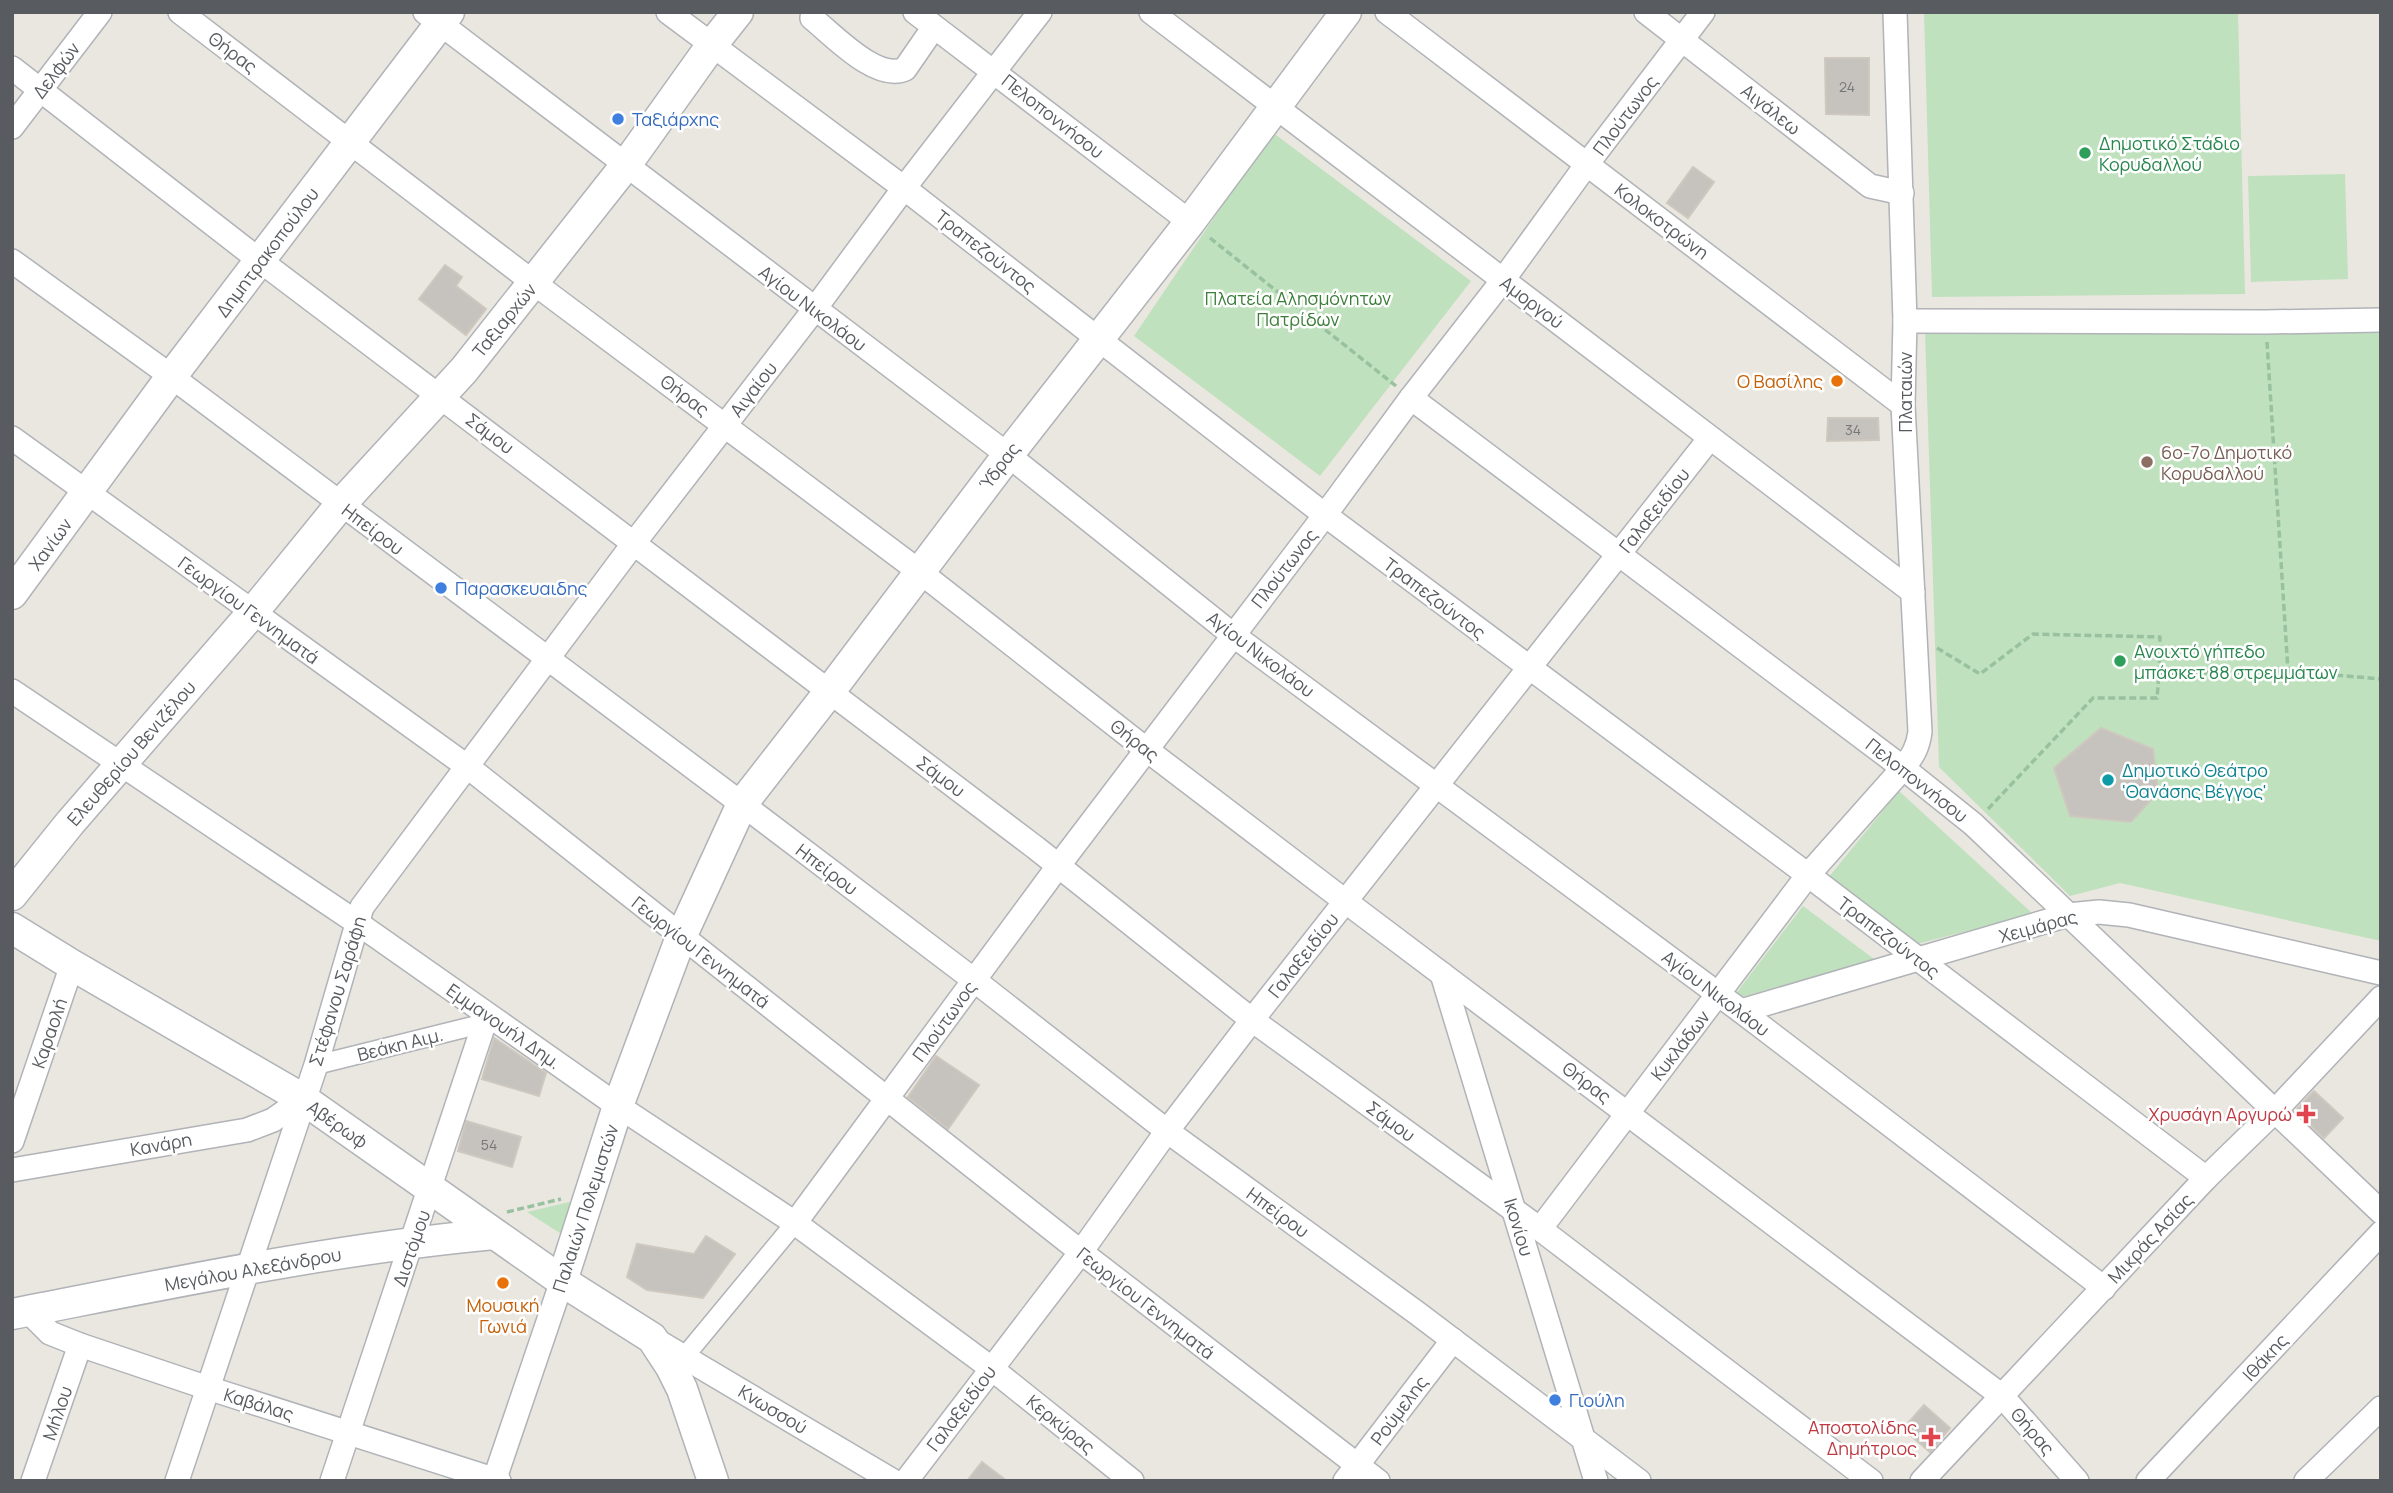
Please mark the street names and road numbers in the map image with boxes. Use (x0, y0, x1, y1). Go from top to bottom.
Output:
street label: Θήρας (204, 26, 262, 78)
street label: Δελφών (27, 37, 85, 103)
street label: Πελοποννήσου (997, 69, 1109, 163)
street label: Πλούτωνος (1587, 70, 1663, 160)
street label: Αιγάλεω (1736, 78, 1806, 140)
street label: Κολοκοτρώνη (1610, 178, 1714, 264)
street label: Δημητρακοπούλου (210, 182, 324, 322)
street label: Τραπεζούντος (931, 204, 1041, 298)
street label: Αγίου Νικολάου (754, 260, 872, 356)
street label: Αμοργού (1496, 270, 1568, 334)
street label: Ταξιαρχών (467, 278, 541, 362)
street label: Πλαταιών (1893, 352, 1917, 432)
street label: Αιγαίου (724, 357, 782, 421)
street label: Θήρας (656, 369, 714, 421)
street label: Σάμου (461, 407, 519, 459)
street label: Ύδρας (973, 437, 1025, 495)
street label: Γαλαξειδίου (1613, 463, 1695, 557)
street label: Ηπείρου (337, 498, 409, 560)
street label: Χανίων (23, 513, 77, 575)
street label: Πλούτωνος (1245, 523, 1323, 613)
street label: Γεωργίου Γεννηματά (174, 551, 324, 669)
street label: Τραπεζούντος (1379, 552, 1491, 644)
street label: Αγίου Νικολάου (1202, 606, 1320, 702)
street label: Ελευθερίου Βενιζέλου (61, 675, 201, 831)
street label: Θήρας (1106, 713, 1164, 767)
street label: Πελοποννήσου (1861, 733, 1973, 827)
street label: Σάμου (912, 750, 970, 802)
street label: Ηπείρου (791, 838, 863, 900)
street label: Γεωργίου Γεννηματά (627, 891, 775, 1013)
street label: Τραπεζούντος (1833, 891, 1945, 983)
street label: Χειμάρας (1996, 904, 2080, 948)
street label: Γαλαξειδίου (1262, 908, 1344, 1002)
street label: Στέφανου Σαράφη (303, 913, 371, 1069)
street label: Αγίου Νικολάου (1657, 945, 1775, 1041)
street label: Πλούτωνος (907, 976, 982, 1066)
street label: Εμμανουήλ Δημ. (442, 978, 566, 1074)
street label: Καραολή (26, 995, 72, 1071)
street label: Κυκλάδων (1645, 1005, 1715, 1085)
street label: Βεάκη Αιμ. (355, 1022, 445, 1066)
street label: Θήρας (1558, 1056, 1616, 1108)
street label: Αβέρωφ (303, 1094, 373, 1154)
street label: Σάμου (1362, 1095, 1420, 1147)
street label: Παλαιών Πολεμιστών (546, 1121, 624, 1295)
street label: Κανάρη (128, 1127, 194, 1161)
street label: Ηπείρου (1242, 1181, 1314, 1243)
street label: Μικράς Ασίας (2102, 1188, 2198, 1288)
street label: Ικονίου (1499, 1195, 1539, 1259)
street label: Διστόμου (387, 1207, 435, 1289)
street label: Μεγάλου Αλεξάνδρου (163, 1242, 343, 1296)
street label: Γεωργίου Γεννηματά (1072, 1242, 1220, 1364)
street label: Ιθάκης (2237, 1328, 2293, 1386)
street label: Γαλαξειδίου (921, 1360, 1001, 1456)
street label: Ρούμελης (1365, 1370, 1433, 1450)
street label: Κνωσσού (734, 1379, 812, 1439)
street label: Καβάλας (221, 1382, 297, 1426)
street label: Μήλου (37, 1383, 77, 1443)
street label: Κερκύρας (1022, 1389, 1100, 1459)
street label: Θήρας (2006, 1402, 2060, 1460)

